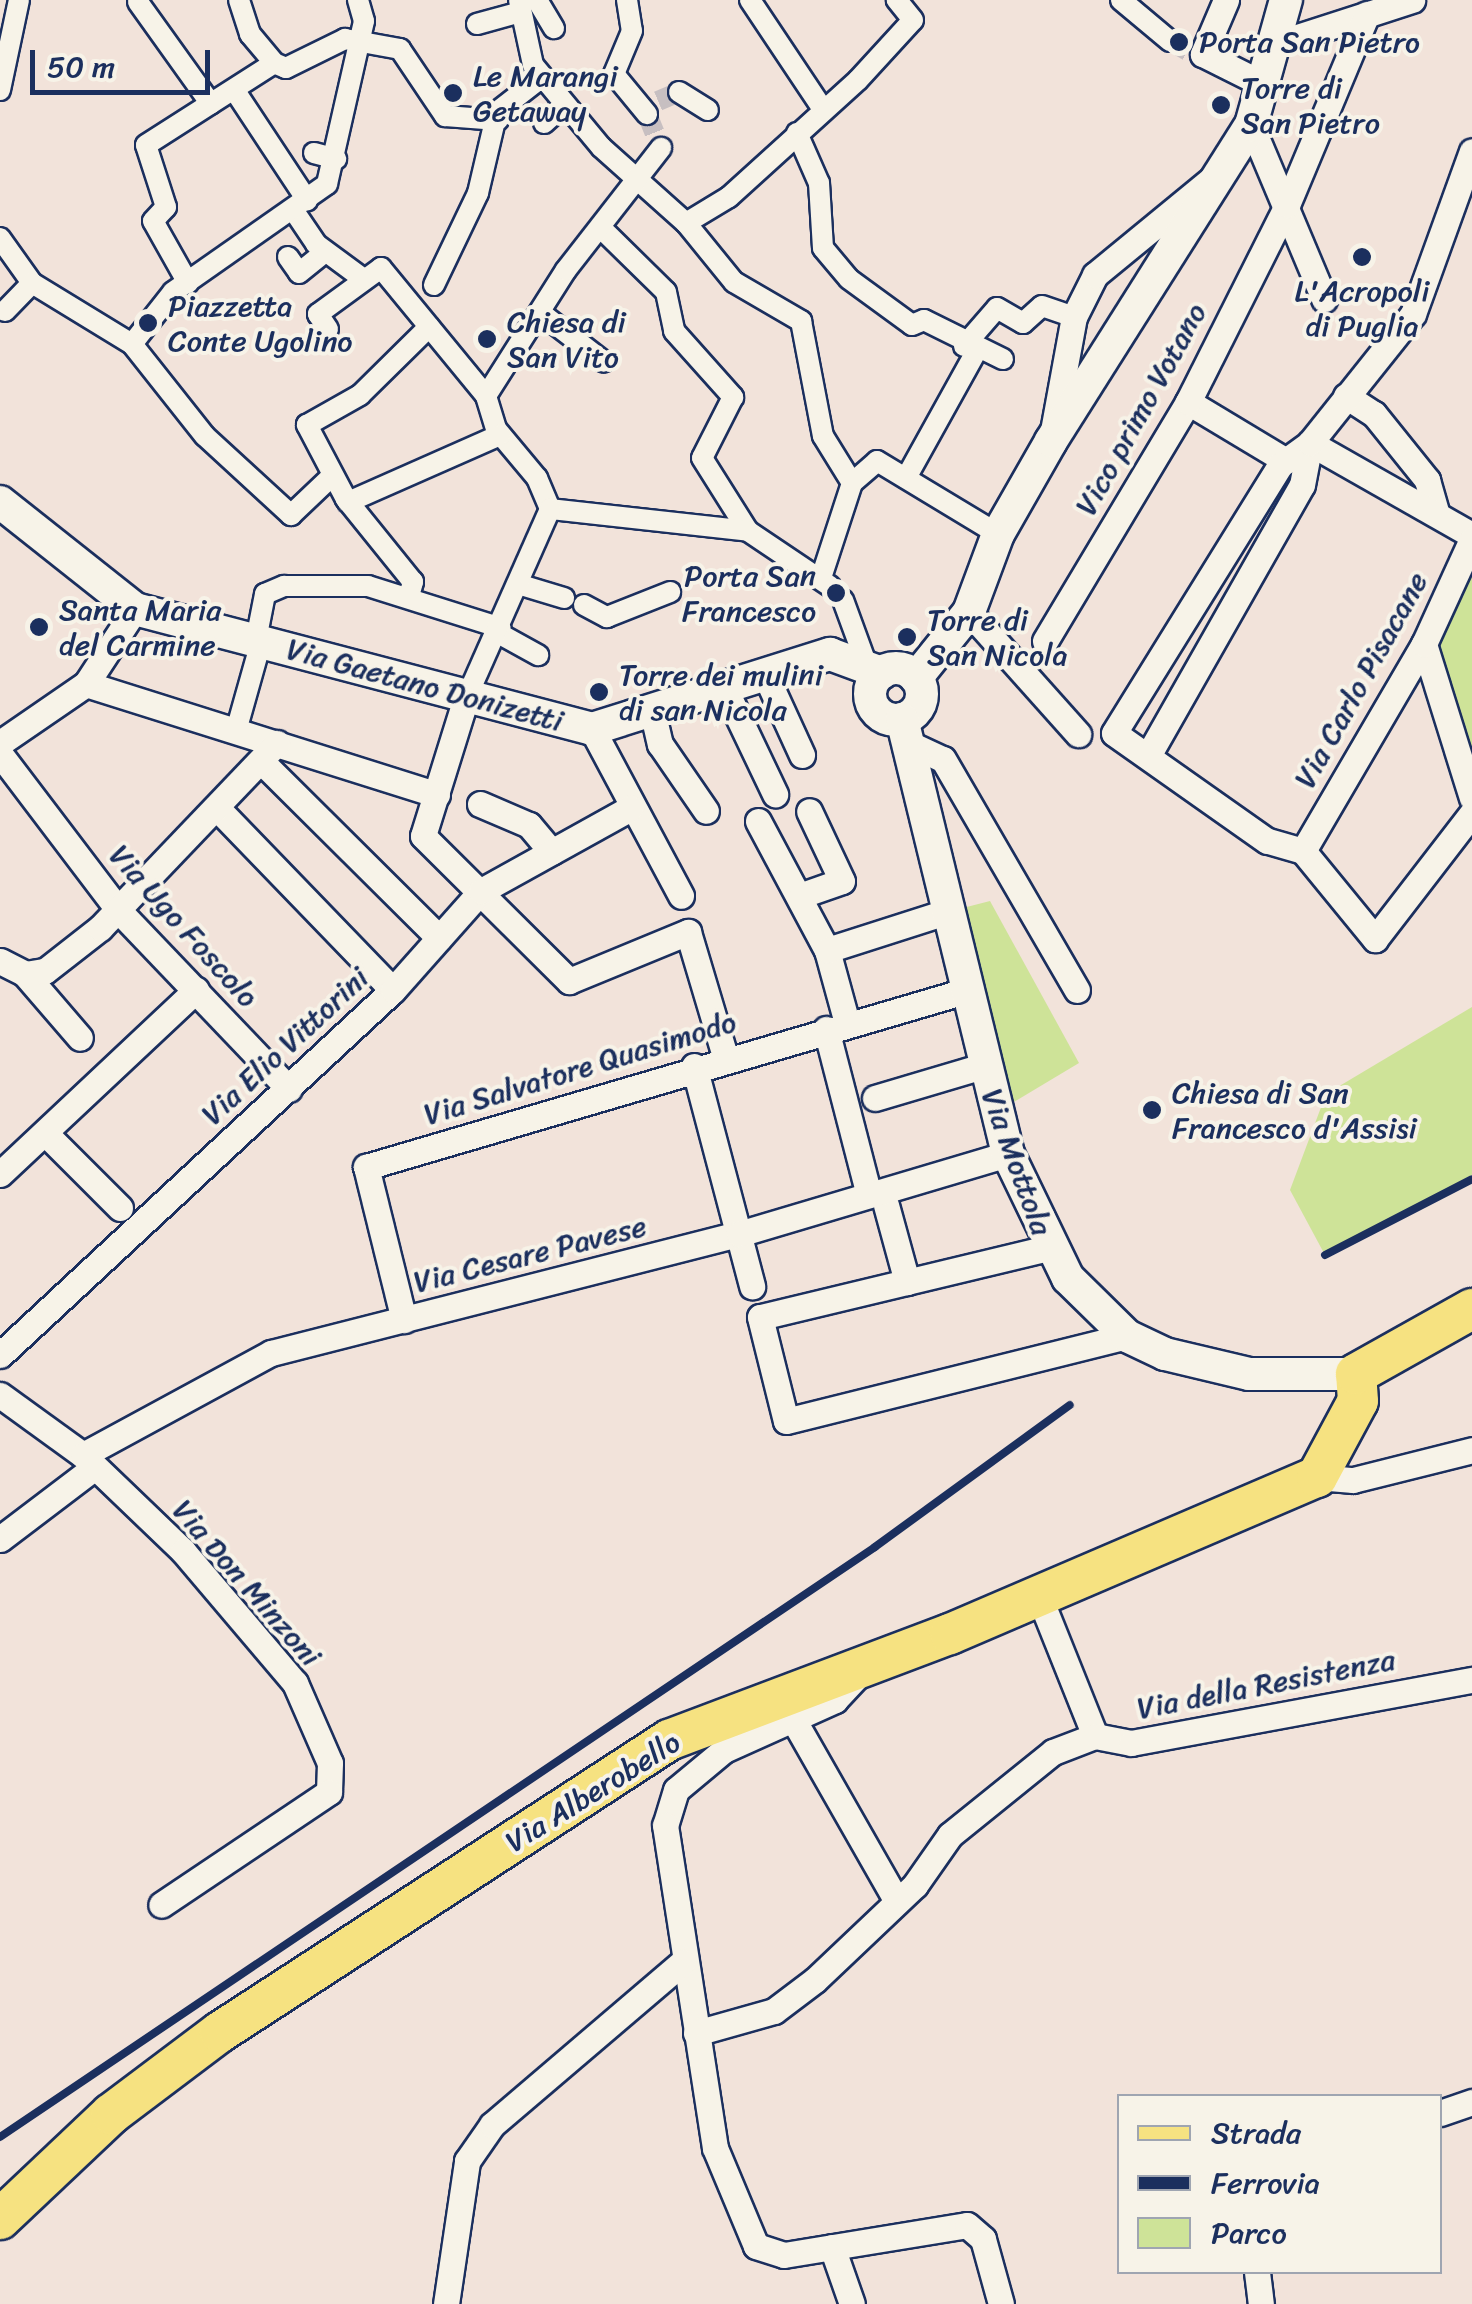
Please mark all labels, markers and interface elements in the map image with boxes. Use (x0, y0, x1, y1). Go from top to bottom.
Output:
place label: Porta San Pietro (1199, 24, 1421, 60)
scale bar (35, 30, 215, 92)
marker: Porta San Pietro (1168, 31, 1190, 53)
text: 50 m (47, 40, 115, 94)
place label: Le Marangi Getaway (473, 58, 617, 128)
place label: Torre di San Pietro (1241, 70, 1381, 140)
marker: Le Marangi Getaway (442, 82, 464, 104)
marker: Torre di San Pietro (1210, 94, 1232, 116)
marker: L'Acropoli di Puglia (1351, 246, 1373, 268)
place label: L'Acropoli di Puglia (1294, 273, 1430, 344)
place label: Piazzetta Conte Ugolino (168, 288, 353, 358)
street label: Vico primo Votano (1068, 297, 1214, 521)
place label: Chiesa di San Vito (507, 304, 626, 374)
marker: Piazzetta Conte Ugolino (137, 312, 159, 334)
marker: Chiesa di San Vito (476, 328, 498, 350)
place label: Porta San Francesco (682, 558, 816, 628)
street label: Via Carlo Pisacane (1286, 565, 1436, 795)
marker: Porta San Francesco (825, 582, 847, 604)
place label: Santa Maria del Carmine (59, 592, 220, 662)
place label: Torre di San Nicola (927, 602, 1068, 672)
marker: Santa Maria del Carmine (28, 616, 50, 638)
marker: Torre di San Nicola (896, 626, 918, 648)
street label: Via Gaetano Donizetti (283, 631, 567, 739)
place label: Torre dei mulini di san Nicola (619, 657, 824, 728)
marker: Torre dei mulini di san Nicola (588, 681, 610, 703)
street label: Via Ugo Foscolo (102, 837, 266, 1015)
street label: Via Elio Vittorini (194, 959, 376, 1133)
street label: Via Salvatore Quasimodo (419, 1003, 741, 1133)
place label: Chiesa di San Francesco d'Assisi (1172, 1075, 1417, 1146)
street label: Via Mottola (974, 1084, 1060, 1240)
marker: Chiesa di San Francesco d'Assisi (1141, 1099, 1163, 1121)
street label: Via Cesare Pavese (410, 1208, 650, 1300)
street label: Via Don Minzoni (165, 1492, 329, 1674)
street label: Via della Resistenza (1134, 1641, 1398, 1727)
street label: Via Alberobello (499, 1724, 687, 1860)
legend (1117, 2094, 1442, 2274)
text: Strada (1211, 2106, 1301, 2160)
text: Ferrovia (1211, 2156, 1320, 2210)
text: Parco (1211, 2206, 1287, 2260)

